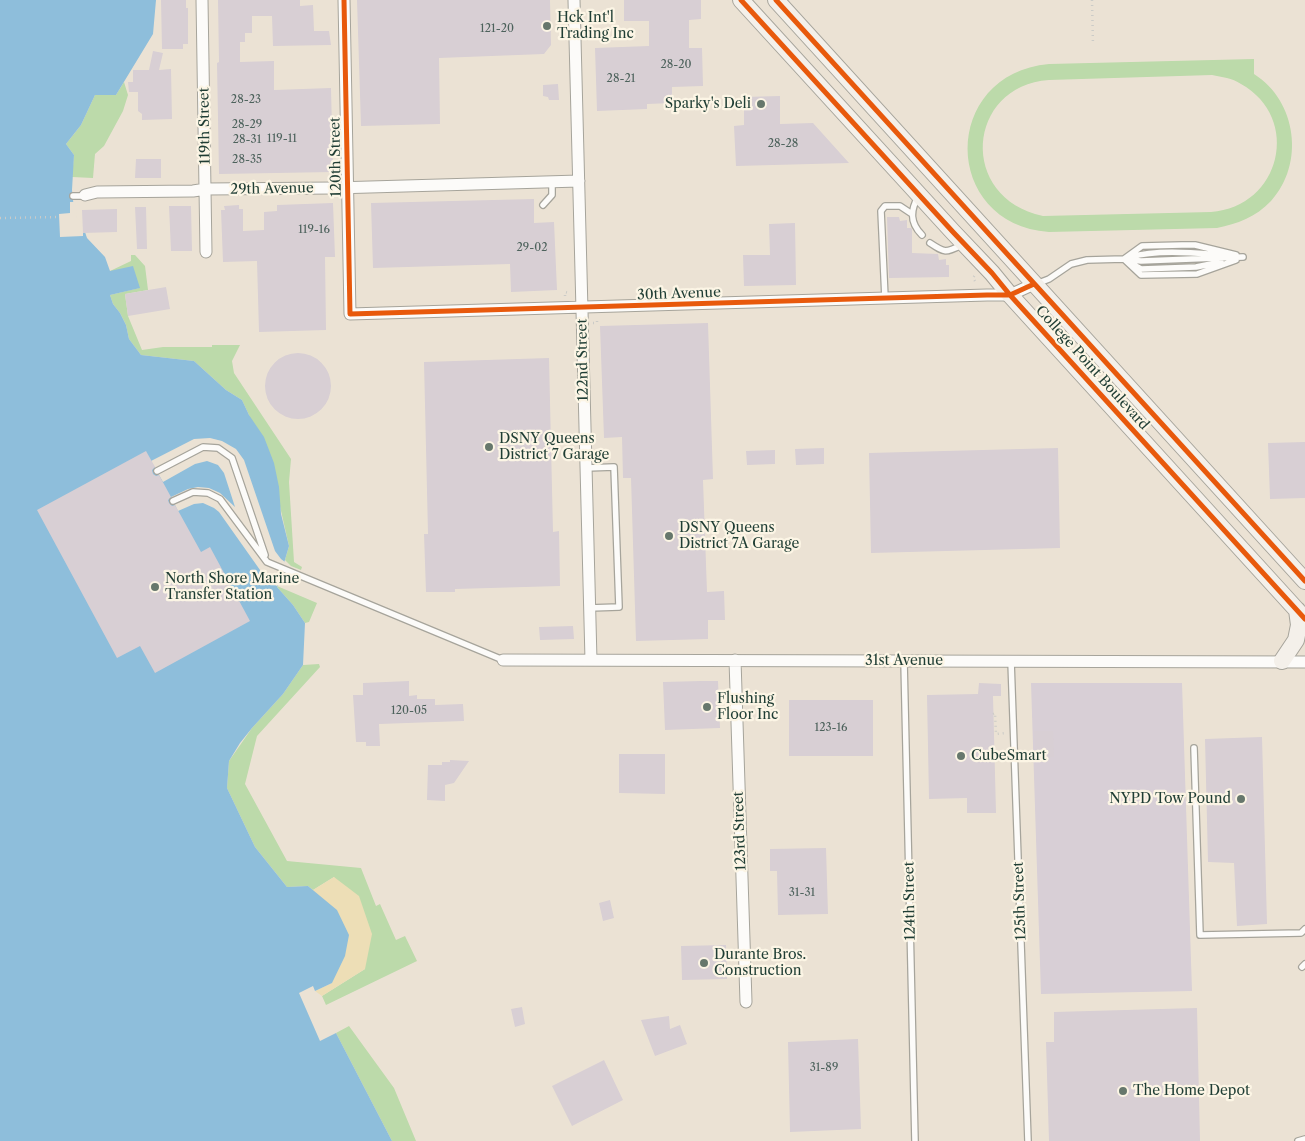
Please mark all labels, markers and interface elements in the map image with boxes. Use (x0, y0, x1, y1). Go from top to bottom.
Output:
place label: Hck Int'l Trading Inc (557, 10, 634, 42)
marker: Hck Int'l Trading Inc (541, 20, 553, 32)
house number: 121-20 (480, 22, 514, 36)
house number: 28-20 (660, 58, 692, 72)
house number: 28-21 (607, 72, 635, 86)
street label: 119th Street (196, 87, 214, 165)
house number: 28-23 (231, 93, 261, 107)
place label: Sparky's Deli (665, 96, 751, 112)
marker: Sparky's Deli (755, 98, 767, 110)
street label: 120th Street (327, 117, 345, 197)
house number: 28-29 (232, 118, 262, 132)
house number: 119-11 (267, 132, 297, 146)
house number: 28-31 (233, 133, 261, 147)
house number: 28-28 (768, 137, 798, 151)
house number: 28-35 (232, 153, 262, 167)
street label: 29th Avenue (230, 180, 314, 198)
house number: 119-16 (298, 223, 330, 237)
house number: 29-02 (516, 241, 548, 255)
street label: 30th Avenue (637, 284, 721, 304)
street label: College Point Boulevard (1032, 303, 1152, 433)
street label: 122nd Street (574, 319, 592, 401)
place label: DSNY Queens District 7 Garage (499, 431, 609, 464)
marker: DSNY Queens District 7 Garage (483, 441, 495, 453)
place label: DSNY Queens District 7A Garage (679, 520, 799, 552)
marker: DSNY Queens District 7A Garage (663, 530, 675, 542)
place label: North Shore Marine Transfer Station (165, 571, 299, 604)
marker: North Shore Marine Transfer Station (149, 581, 161, 593)
street label: 31st Avenue (865, 653, 943, 669)
place label: Flushing Floor Inc (717, 691, 778, 724)
marker: Flushing Floor Inc (701, 701, 713, 713)
house number: 120-05 (391, 704, 427, 718)
house number: 123-16 (815, 721, 847, 735)
place label: CubeSmart (971, 748, 1046, 764)
marker: CubeSmart (955, 750, 967, 762)
street label: 123rd Street (730, 791, 750, 871)
place label: NYPD Tow Pound (1109, 791, 1231, 807)
marker: NYPD Tow Pound (1235, 793, 1247, 805)
street label: 124th Street (901, 861, 919, 941)
street label: 125th Street (1010, 861, 1030, 941)
house number: 31-31 (789, 886, 815, 900)
place label: Durante Bros. Construction (714, 947, 806, 980)
marker: Durante Bros. Construction (698, 957, 710, 969)
house number: 31-89 (810, 1061, 838, 1075)
place label: The Home Depot (1133, 1083, 1250, 1099)
marker: The Home Depot (1117, 1085, 1129, 1097)

